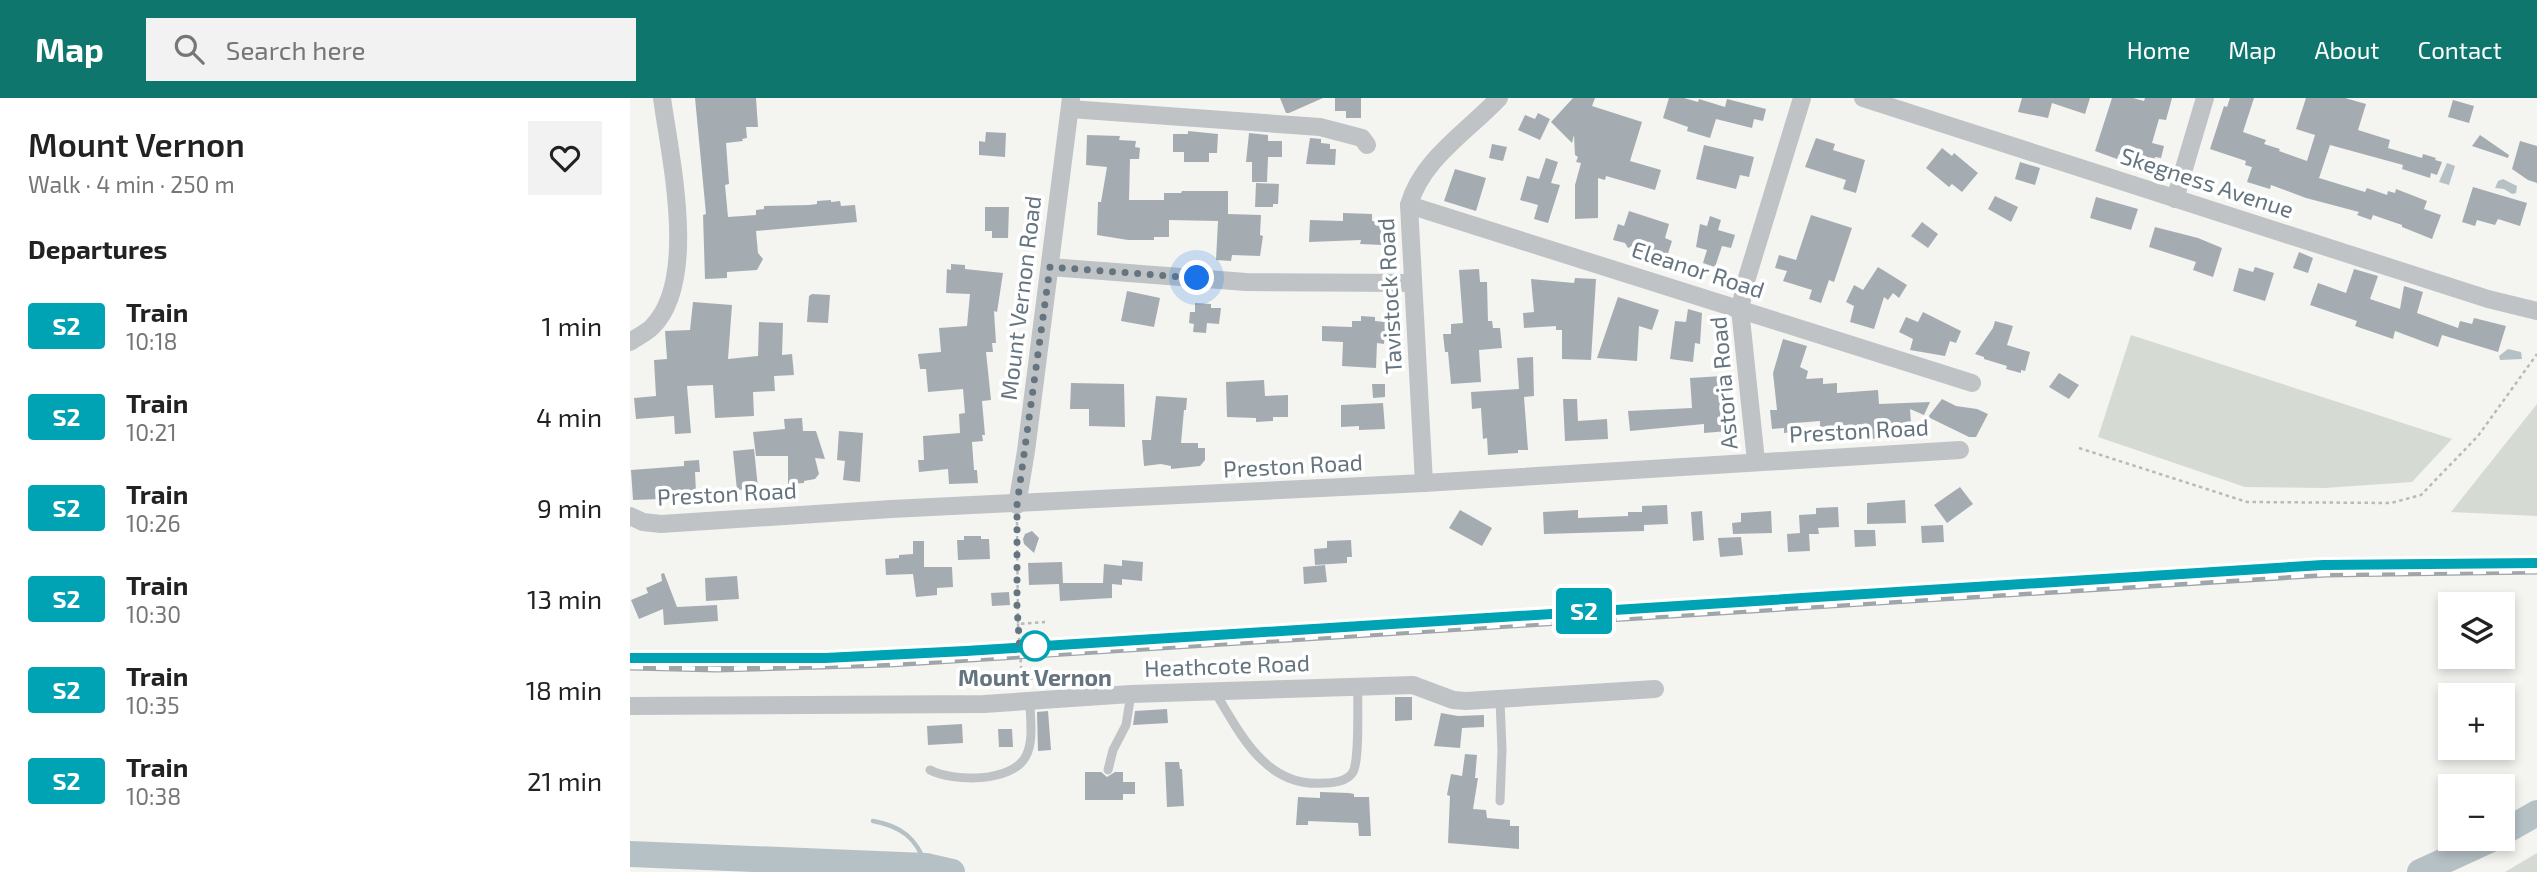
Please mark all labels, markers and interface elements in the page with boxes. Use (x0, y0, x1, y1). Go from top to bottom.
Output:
search box (146, 18, 636, 81)
text: Map (35, 29, 104, 69)
icon: search (170, 30, 208, 68)
text: Search here (226, 34, 365, 65)
text: Home (2127, 35, 2190, 64)
text: Map (2228, 35, 2276, 64)
text: About (2314, 35, 2380, 64)
text: Contact (2418, 35, 2502, 64)
button: heart (528, 121, 602, 195)
text: Mount Vernon (28, 124, 245, 164)
street label: Skegness Avenue (2117, 141, 2297, 223)
text: Walk · 4 min · 250 m (28, 170, 235, 198)
street label: Mount Vernon Road (994, 194, 1046, 402)
street label: Tavistock Road (1371, 217, 1407, 375)
text: Departures (28, 233, 167, 264)
street label: Eleanor Road (1628, 234, 1768, 304)
your location (1179, 260, 1214, 295)
text: Train (126, 296, 188, 327)
text: 1 min (542, 310, 602, 341)
text: S2 (52, 311, 81, 340)
street label: Astoria Road (1703, 315, 1743, 451)
text: 10:18 (126, 327, 178, 355)
text: Train (126, 387, 188, 418)
text: 4 min (536, 401, 602, 432)
text: S2 (52, 402, 81, 431)
street label: Preston Road (1788, 412, 1929, 448)
text: 10:21 (126, 418, 177, 446)
street label: Preston Road (1222, 447, 1363, 483)
street label: Preston Road (656, 475, 797, 511)
text: Train (126, 478, 188, 509)
text: 9 min (537, 492, 602, 523)
text: S2 (52, 493, 81, 522)
text: 10:26 (126, 509, 181, 537)
text: Train (126, 569, 188, 600)
text: 13 min (527, 583, 602, 614)
text: S2 (52, 584, 81, 613)
line badge: S2 (1552, 588, 1616, 634)
map controls (2438, 592, 2515, 851)
button: layers (2438, 592, 2515, 669)
text: S2 (1570, 596, 1598, 625)
text: 10:30 (126, 600, 181, 628)
marker: Mount Vernon (1020, 631, 1050, 661)
street label: Heathcote Road (1144, 648, 1310, 682)
text: Train (126, 660, 188, 691)
place label: Mount Vernon (958, 663, 1112, 691)
text: 18 min (526, 674, 602, 705)
text: S2 (52, 675, 81, 704)
button: + (2438, 683, 2515, 760)
text: 10:35 (126, 691, 180, 719)
text: Train (126, 751, 188, 782)
text: 21 min (527, 765, 602, 796)
text: S2 (52, 766, 81, 795)
button: − (2438, 774, 2515, 851)
text: 10:38 (126, 782, 181, 810)

